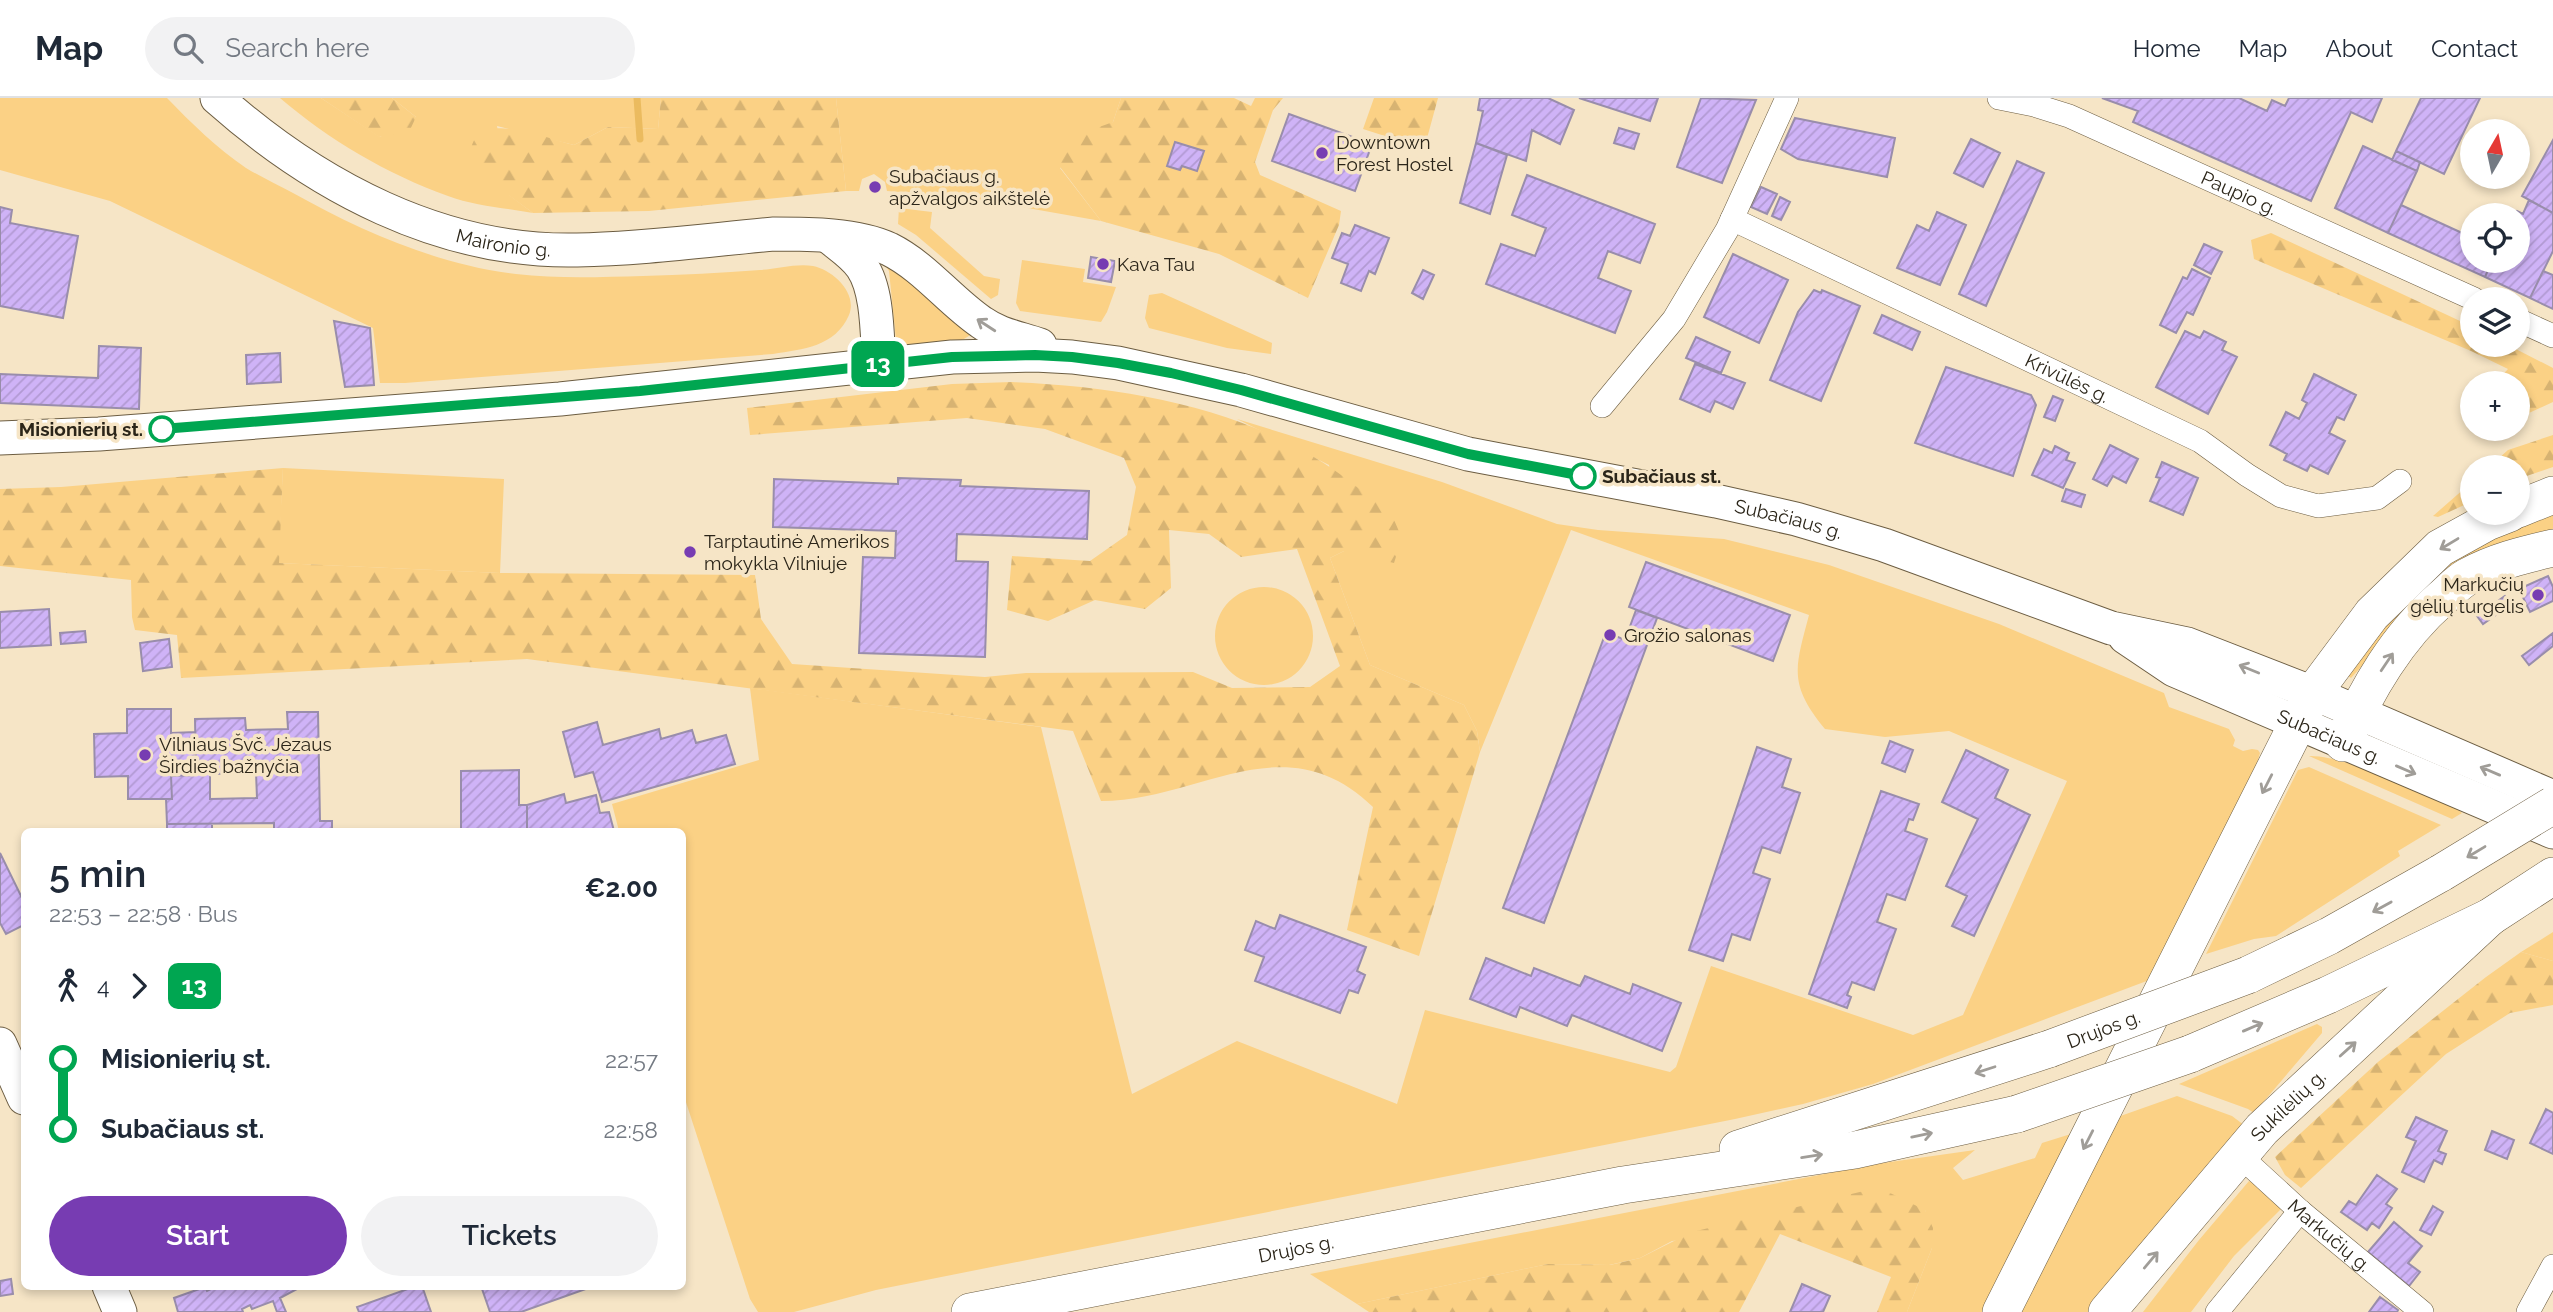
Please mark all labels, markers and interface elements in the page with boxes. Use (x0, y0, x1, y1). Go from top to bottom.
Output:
search box (145, 17, 635, 80)
text: Map (35, 29, 103, 68)
icon: search (169, 29, 207, 67)
text: Search here (225, 33, 370, 63)
text: Home (2133, 34, 2201, 63)
text: Map (2239, 34, 2287, 63)
text: About (2325, 34, 2393, 63)
text: Contact (2431, 34, 2518, 63)
north arrow (2460, 119, 2530, 189)
map controls (2460, 119, 2530, 525)
place label: Downtown Forest Hostel (1336, 131, 1453, 175)
marker: Downtown Forest Hostel (1314, 145, 1330, 161)
place label: Subačiaus g. apžvalgos aikštelė (889, 165, 1050, 209)
street label: Paupio g. (2198, 166, 2280, 219)
marker: Subačiaus g. apžvalgos aikštelė (867, 179, 883, 195)
button: locate (2460, 203, 2530, 273)
street label: Maironio g. (454, 224, 551, 261)
place label: Kava Tau (1117, 253, 1195, 275)
marker: Kava Tau (1095, 256, 1111, 272)
button: layers (2460, 287, 2530, 357)
one-way arrow (976, 317, 996, 331)
line badge: 13 (846, 341, 910, 387)
text: 13 (865, 349, 891, 378)
street label: Krivūlės g. (2022, 349, 2113, 407)
button: + (2460, 371, 2530, 441)
marker: Misionierių st. (149, 416, 175, 442)
place label: Misionierių st. (19, 418, 143, 440)
button: − (2460, 455, 2530, 525)
marker: Subačiaus st. (1570, 463, 1596, 489)
place label: Subačiaus st. (1602, 465, 1721, 487)
street label: Subačiaus g. (1733, 495, 1845, 543)
place label: Tarptautinė Amerikos mokykla Vilniuje (704, 530, 890, 574)
one-way arrow (2439, 537, 2459, 551)
marker: Tarptautinė Amerikos mokykla Vilniuje (682, 544, 698, 560)
place label: Markučių gėlių turgelis (2410, 573, 2524, 617)
marker: Markučių gėlių turgelis (2530, 587, 2546, 603)
place label: Grožio salonas (1624, 624, 1751, 646)
marker: Grožio salonas (1602, 627, 1618, 643)
one-way arrow (2380, 653, 2394, 672)
one-way arrow (2239, 661, 2261, 674)
street label: Subačiaus g. (2274, 705, 2384, 768)
place label: Vilniaus Švč. Jėzaus Širdies bažnyčia (159, 733, 332, 777)
marker: Vilniaus Švč. Jėzaus Širdies bažnyčia (137, 747, 153, 763)
one-way arrow (2394, 764, 2416, 777)
one-way arrow (2480, 764, 2501, 777)
one-way arrow (2259, 773, 2273, 794)
one-way arrow (2467, 845, 2487, 859)
text: 5 min (49, 851, 146, 896)
text: €2.00 (585, 873, 658, 903)
text: 22:53 – 22:58 · Bus (49, 900, 238, 927)
one-way arrow (2373, 900, 2393, 914)
icon: walk (49, 967, 87, 1005)
icon: forward (120, 967, 158, 1005)
text: 13 (182, 971, 207, 1000)
text: 4 (97, 972, 110, 999)
street label: Drujos g. (2064, 1005, 2143, 1052)
one-way arrow (2242, 1020, 2263, 1033)
one-way arrow (2339, 1041, 2357, 1057)
text: Misionierių st. (101, 1044, 271, 1074)
text: 22:57 (605, 1046, 658, 1073)
one-way arrow (1974, 1065, 1996, 1077)
street label: Sukilėlių g. (2246, 1065, 2330, 1145)
text: Subačiaus st. (101, 1114, 264, 1144)
text: 22:58 (604, 1116, 658, 1143)
one-way arrow (1910, 1128, 1933, 1141)
one-way arrow (2080, 1129, 2094, 1150)
one-way arrow (1800, 1149, 1822, 1162)
street label: Markučių g. (2283, 1195, 2375, 1276)
button: Start (49, 1196, 347, 1276)
button: Tickets (361, 1196, 658, 1276)
street label: Drujos g. (1256, 1231, 1336, 1267)
one-way arrow (2143, 1251, 2159, 1269)

